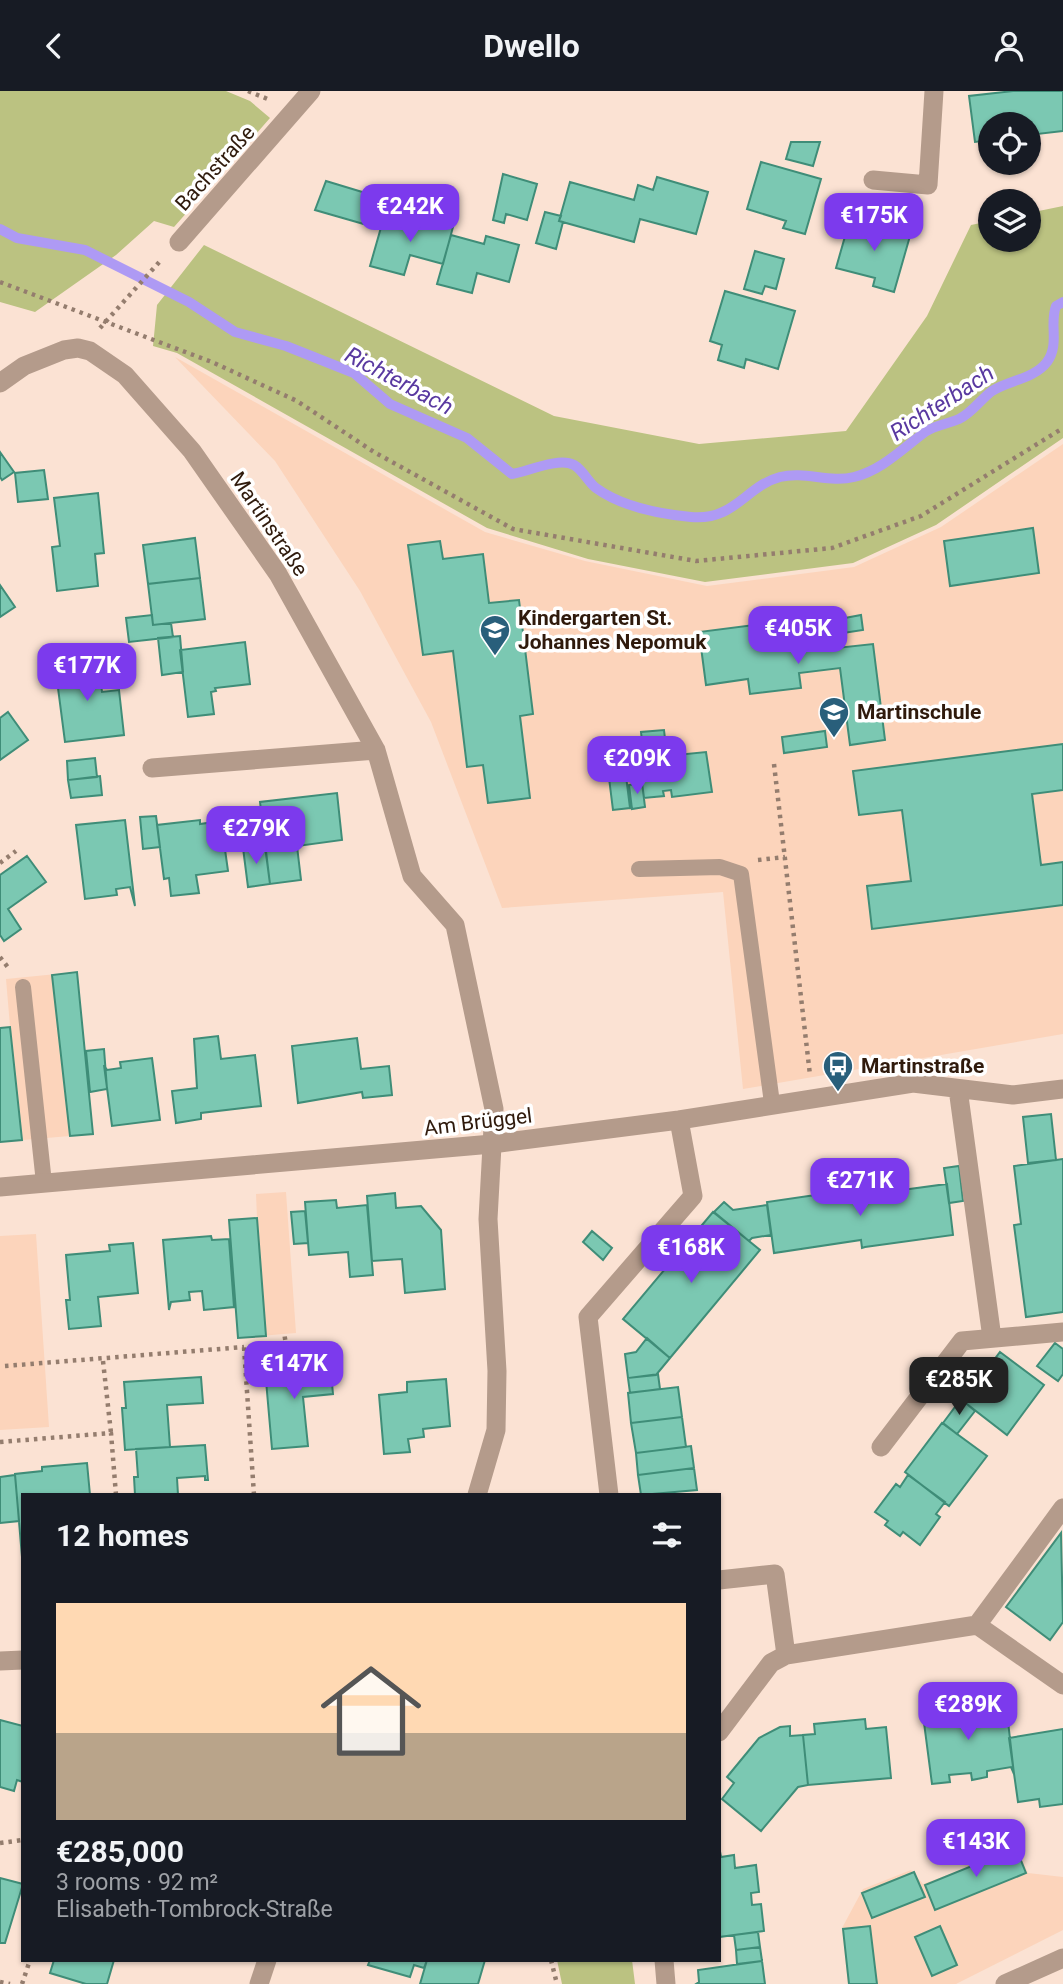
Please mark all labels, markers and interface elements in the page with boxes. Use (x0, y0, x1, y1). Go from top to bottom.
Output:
icon: back (35, 27, 73, 65)
text: Dwello (483, 27, 580, 65)
icon: person (990, 27, 1028, 65)
map controls (978, 112, 1041, 252)
button: locate (978, 112, 1041, 175)
street label: Bachstraße (170, 120, 260, 216)
pin: €242K (361, 185, 459, 244)
button: layers (978, 189, 1041, 252)
text: €242K (376, 193, 444, 220)
pin: €175K (825, 193, 923, 253)
text: €175K (840, 202, 908, 229)
water label: Richterbach (340, 341, 458, 421)
water label: Richterbach (885, 359, 999, 447)
street label: Martinstraße (225, 467, 313, 581)
place label: Kindergarten St. Johannes Nepomuk (518, 606, 707, 654)
pin: €405K (749, 607, 847, 666)
school or university icon: Kindergarten St. Johannes Nepomuk (478, 613, 512, 657)
text: €405K (764, 615, 832, 642)
pin: €177K (38, 643, 136, 703)
text: €177K (53, 652, 121, 679)
school or university icon: Martinschule (817, 695, 851, 739)
place label: Martinschule (857, 700, 981, 724)
pin: €209K (588, 737, 686, 796)
text: €209K (603, 745, 671, 772)
pin: €279K (207, 807, 305, 866)
text: €279K (222, 815, 290, 842)
bus stop icon: Martinstraße (821, 1049, 855, 1093)
place label: Martinstraße (861, 1054, 984, 1078)
street label: Am Brüggel (422, 1103, 534, 1141)
pin: €271K (811, 1159, 909, 1218)
text: €271K (826, 1167, 894, 1194)
pin: €168K (642, 1225, 740, 1285)
text: €168K (657, 1234, 725, 1261)
pin: €147K (245, 1341, 343, 1401)
text: €147K (260, 1350, 328, 1377)
pin: €285K (910, 1357, 1008, 1417)
text: €285K (925, 1366, 993, 1393)
icon: filters (648, 1516, 686, 1554)
text: 12 homes (56, 1518, 189, 1553)
icon: home (308, 1648, 434, 1774)
pin: €289K (919, 1683, 1017, 1742)
text: €289K (934, 1691, 1002, 1718)
pin: €143K (927, 1819, 1025, 1879)
text: €143K (942, 1828, 1010, 1855)
text: €285,000 (56, 1834, 184, 1869)
text: 3 rooms · 92 m² (56, 1869, 218, 1896)
text: Elisabeth-Tombrock-Straße (56, 1896, 333, 1923)

